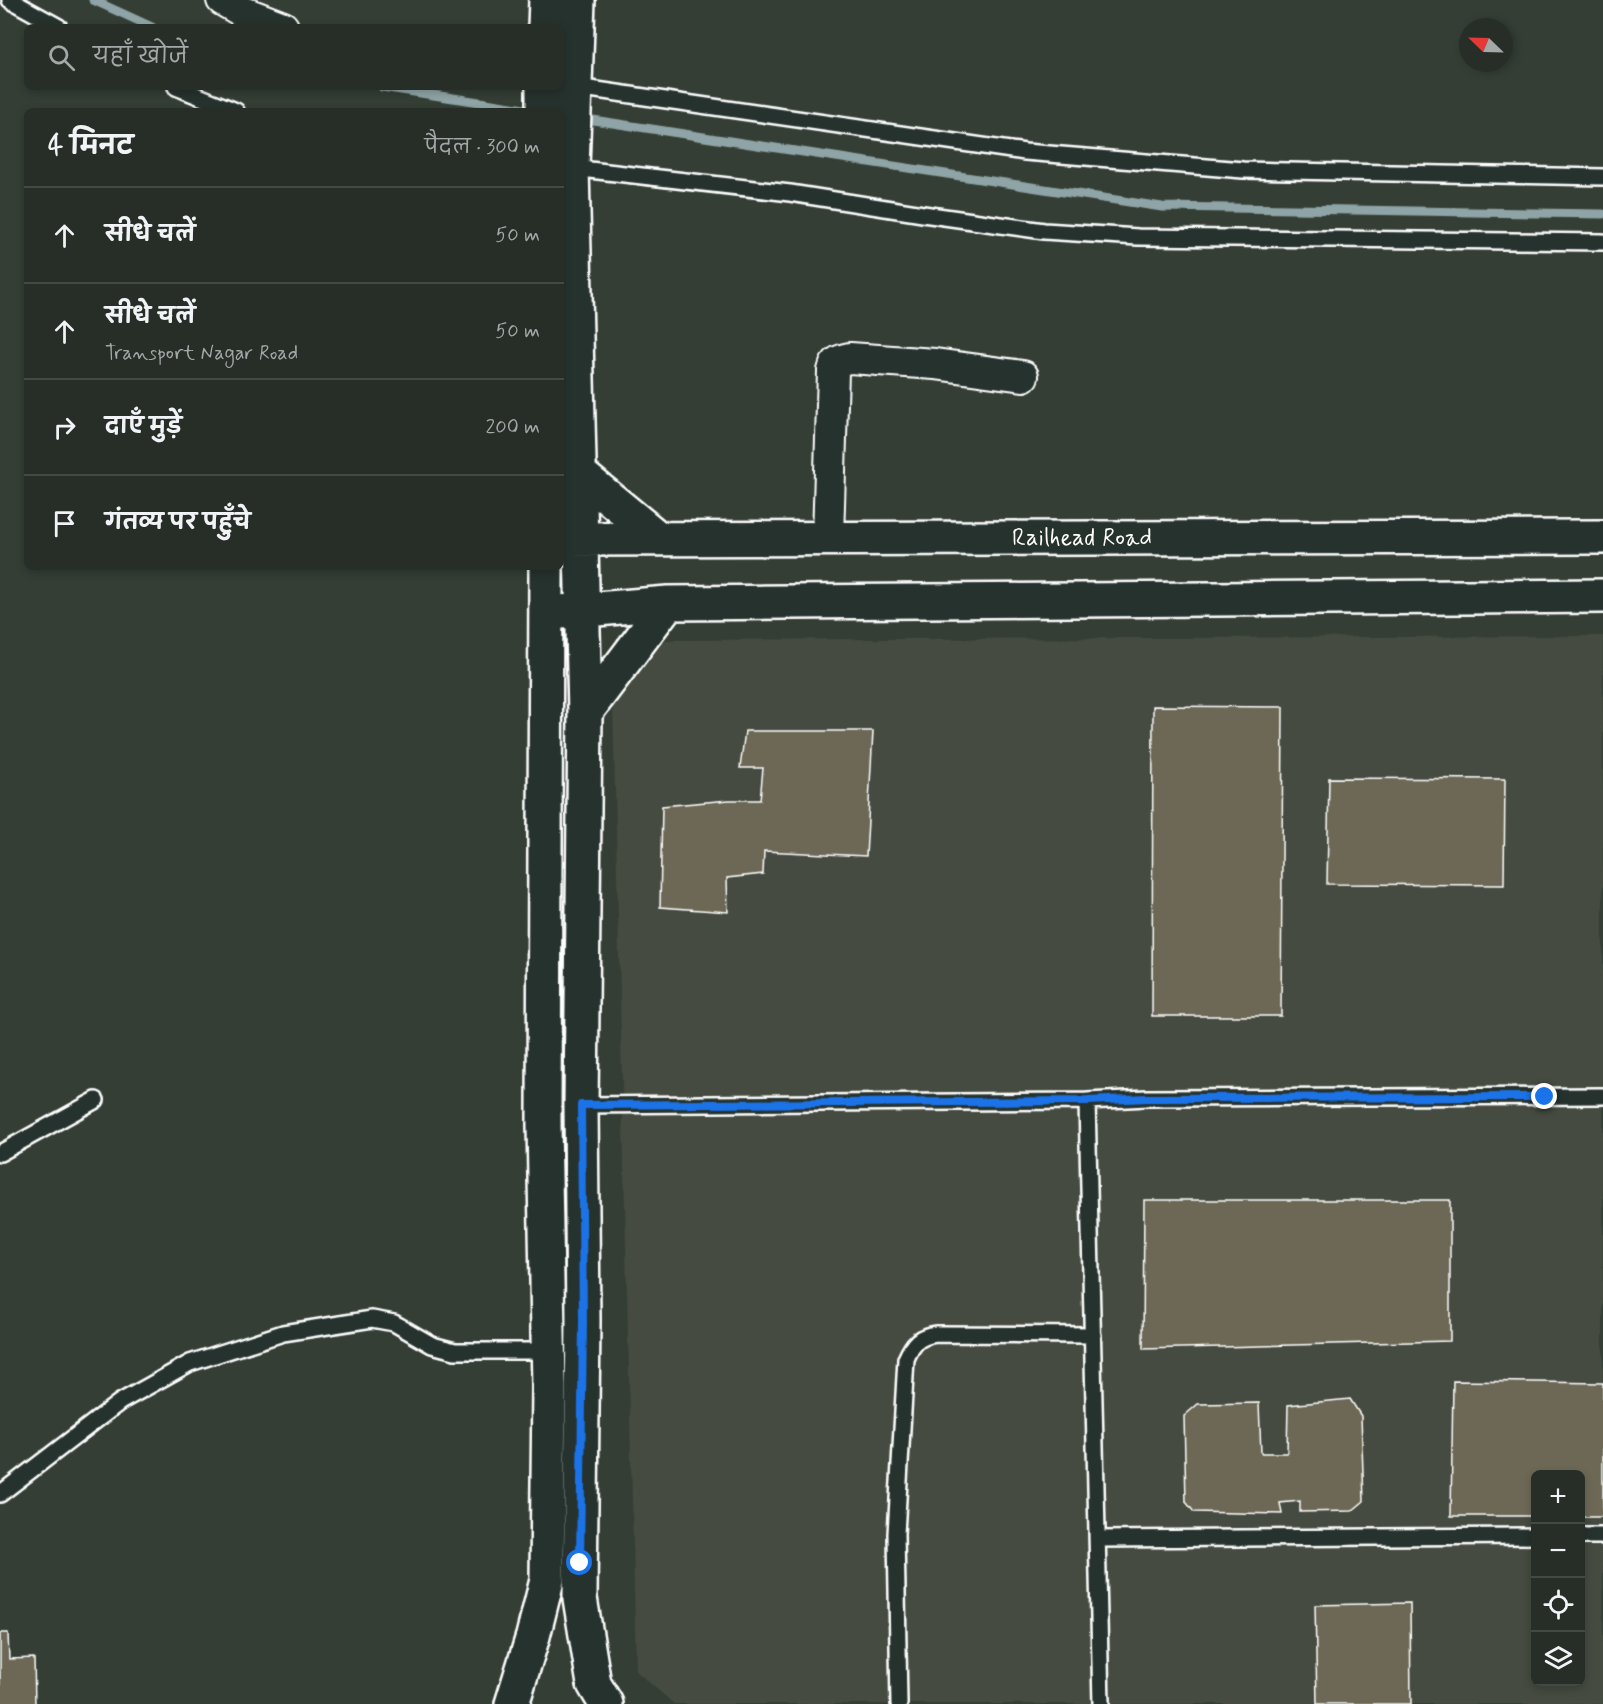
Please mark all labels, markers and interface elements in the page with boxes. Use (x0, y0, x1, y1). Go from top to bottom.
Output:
north arrow (1459, 18, 1513, 72)
search box (24, 24, 564, 90)
icon: search (45, 41, 78, 74)
text: यहाँ खोजें (93, 43, 188, 71)
text: 4 मिनट (48, 130, 133, 164)
text: पैदल · 300 m (425, 134, 540, 161)
icon: ahead (48, 219, 81, 252)
text: सीधे चलें (105, 221, 195, 249)
text: 50 m (495, 222, 540, 249)
text: सीधे चलें (105, 303, 195, 331)
icon: ahead (48, 315, 81, 348)
text: 50 m (495, 318, 540, 345)
text: Transport Nagar Road (105, 340, 298, 367)
icon: right (48, 411, 81, 444)
text: दाएँ मुड़ें (105, 413, 182, 441)
text: 200 m (485, 414, 540, 441)
icon: arrive (48, 507, 81, 540)
text: गंतव्य पर पहुँचे (105, 509, 251, 537)
street label: Railhead Road (1012, 523, 1152, 554)
route end (1531, 1083, 1557, 1109)
map controls (1531, 1470, 1585, 1686)
button: + (1531, 1470, 1585, 1524)
button: − (1531, 1524, 1585, 1578)
route start (566, 1549, 592, 1575)
button: locate (1531, 1578, 1585, 1632)
button: layers (1531, 1632, 1585, 1686)

